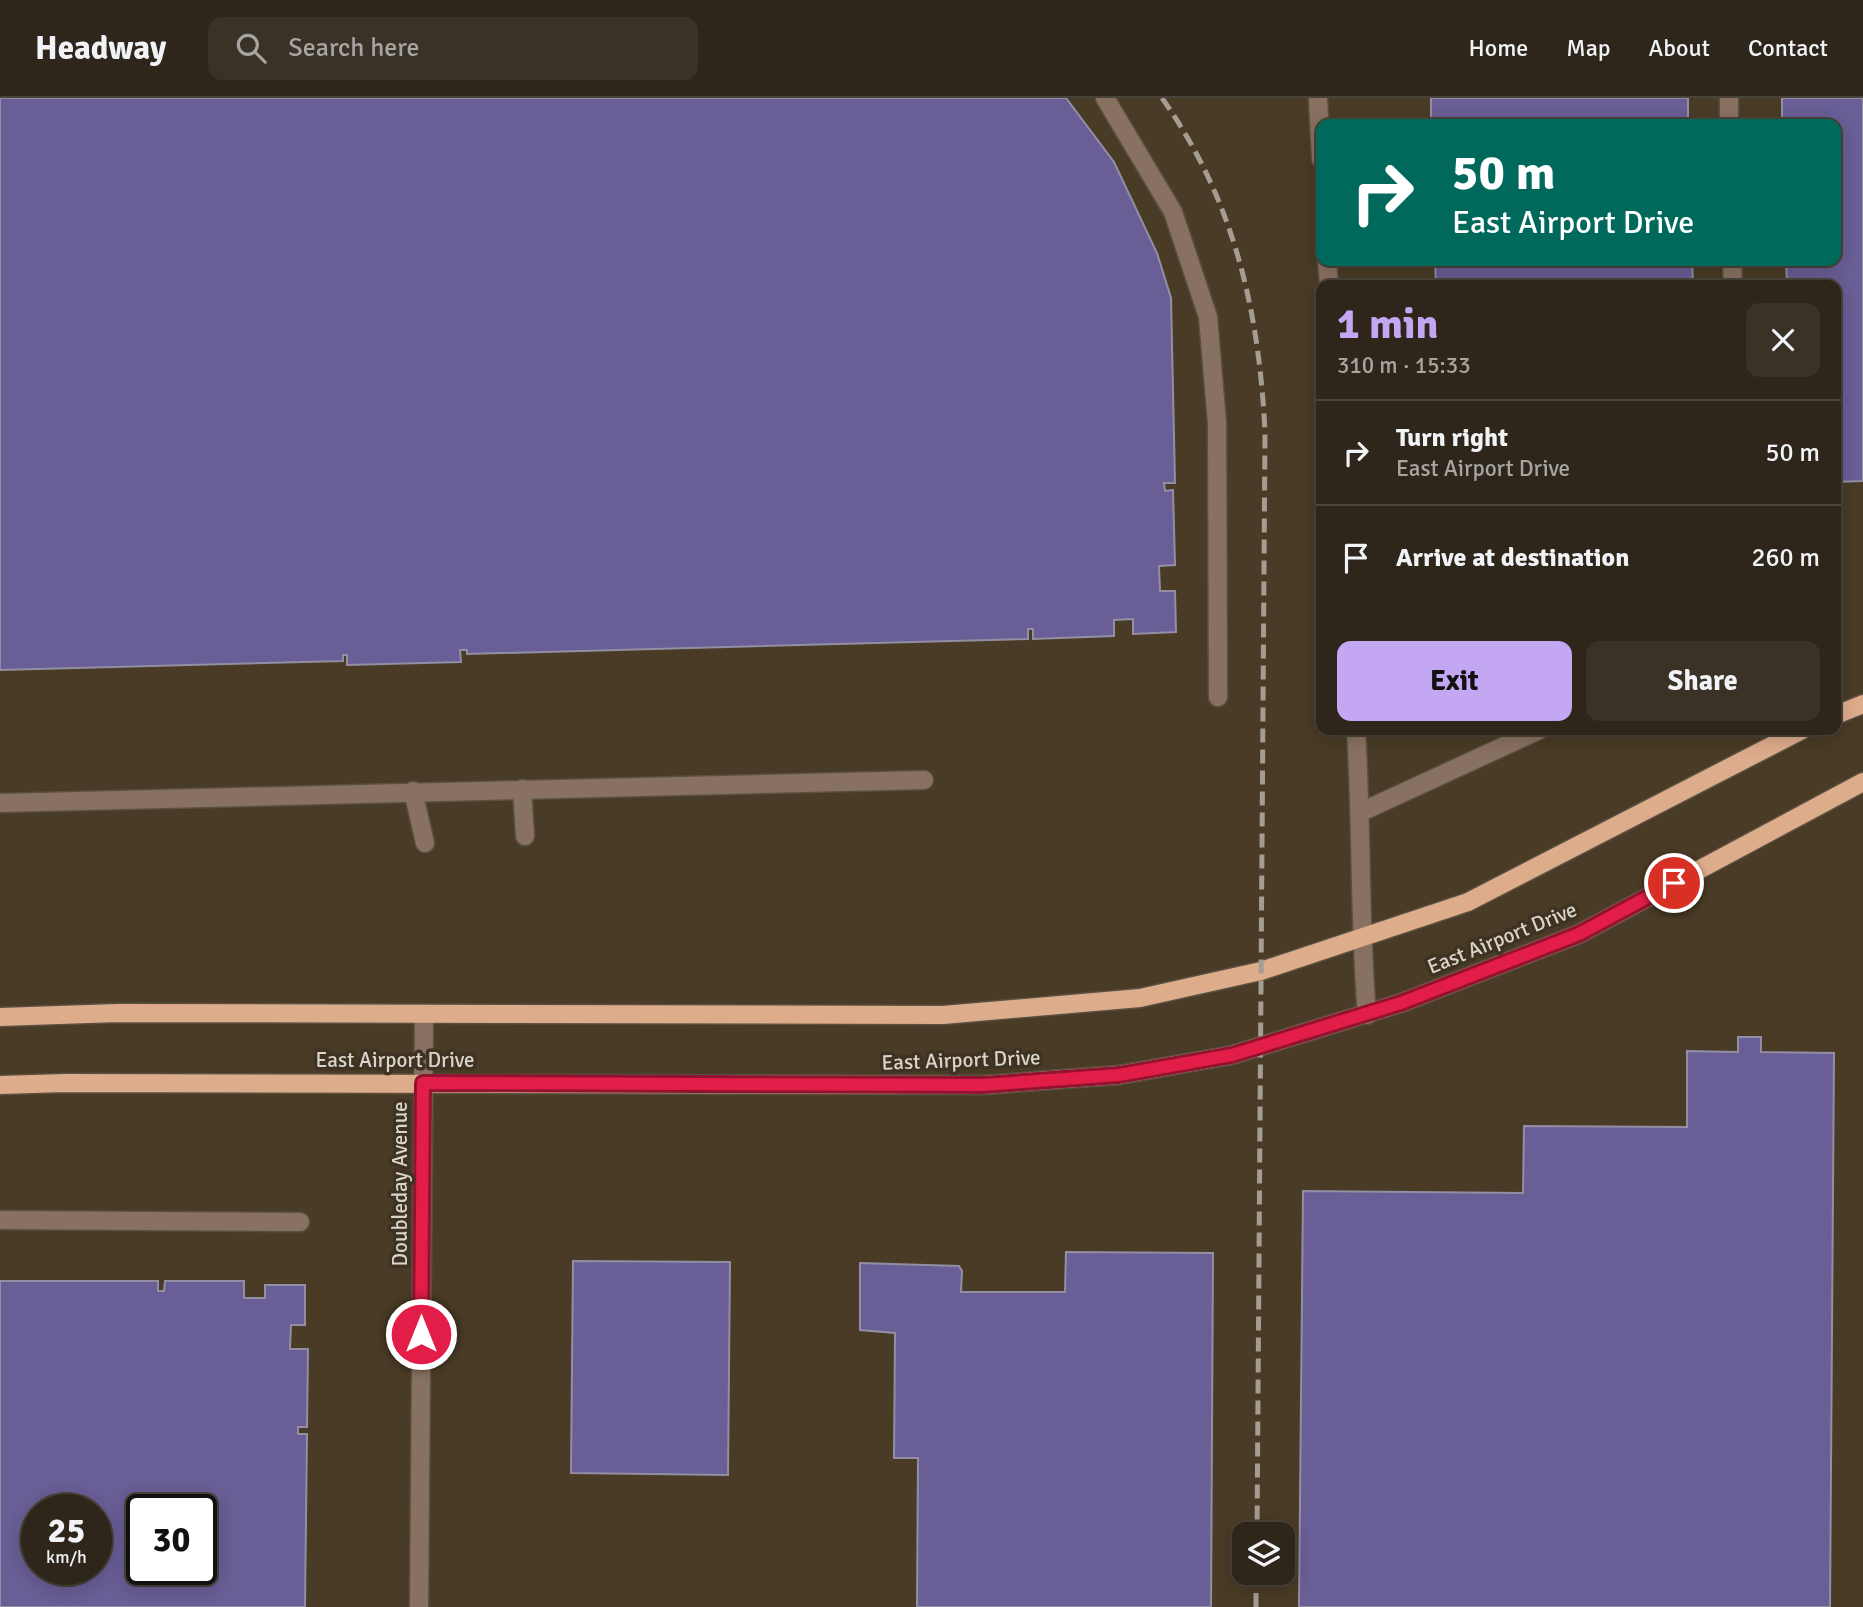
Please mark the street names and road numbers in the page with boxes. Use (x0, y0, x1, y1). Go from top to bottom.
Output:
street label: East Airport Drive (1423, 896, 1581, 980)
street label: East Airport Drive (881, 1044, 1041, 1076)
street label: East Airport Drive (316, 1047, 474, 1073)
street label: Doubleday Avenue (387, 1101, 413, 1267)

